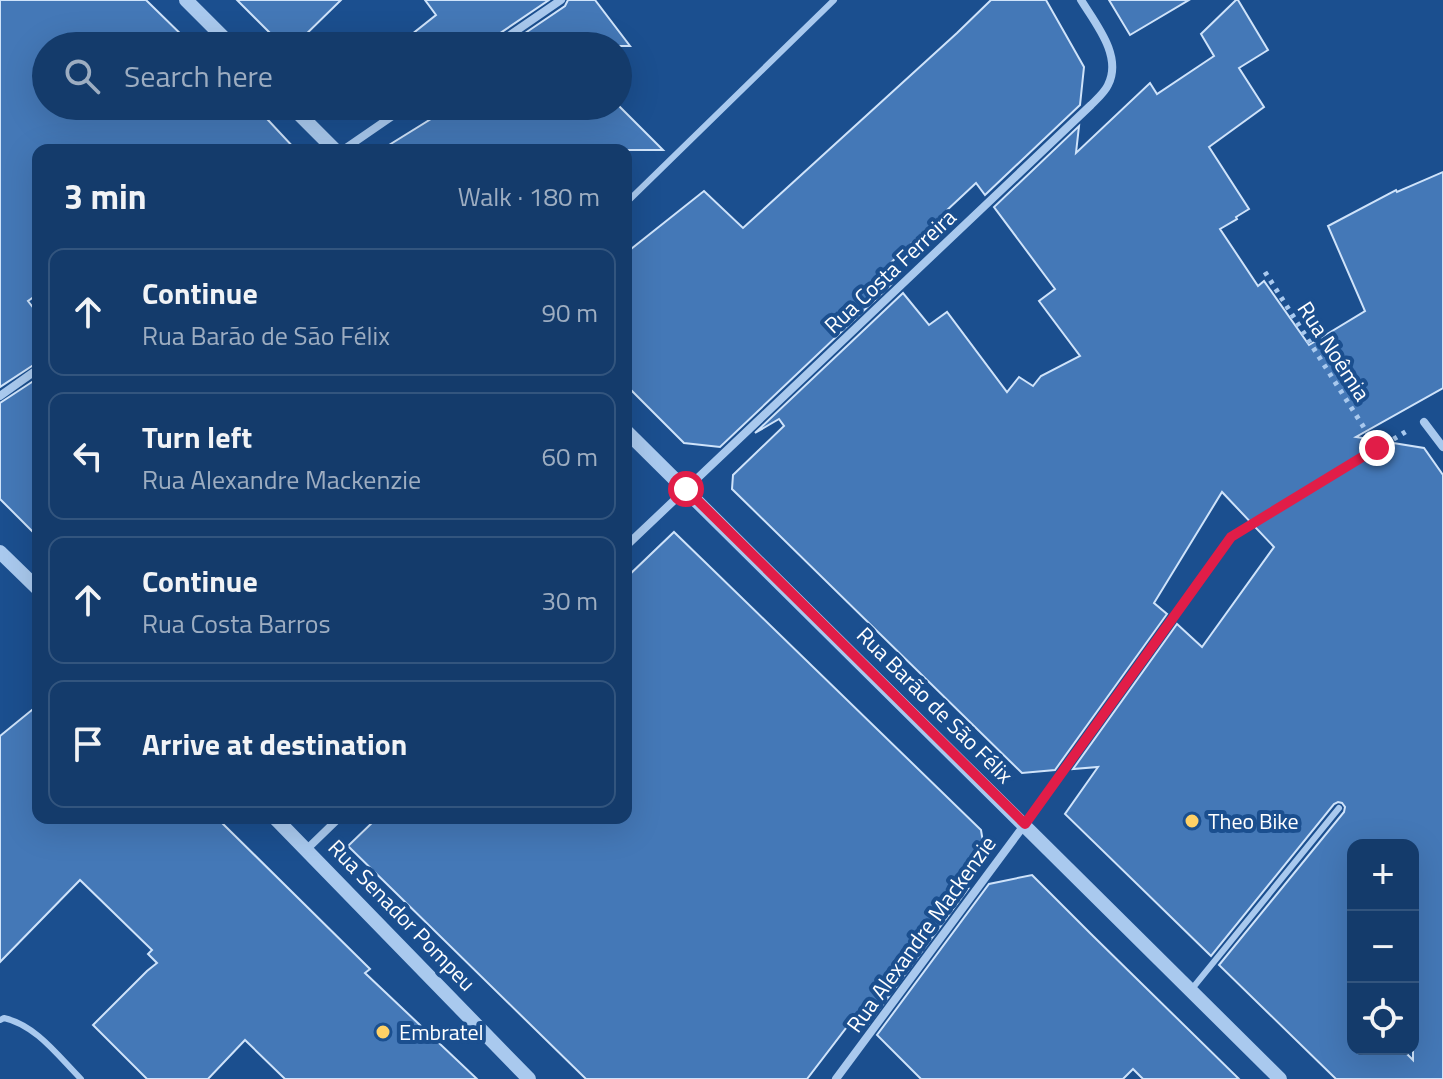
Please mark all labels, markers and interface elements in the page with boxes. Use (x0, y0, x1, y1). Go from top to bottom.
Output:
search box (32, 32, 632, 120)
text: Search here (124, 53, 273, 99)
icon: search (60, 54, 104, 98)
text: 3 min (64, 170, 147, 222)
text: Walk · 180 m (458, 177, 600, 216)
street label: Rua Costa Ferreira (816, 201, 964, 341)
text: Continue (142, 270, 258, 316)
icon: ahead (66, 290, 110, 334)
text: 90 m (541, 293, 598, 332)
street label: Rua Noêmia (1289, 294, 1379, 408)
text: Rua Barão de São Félix (142, 316, 390, 355)
text: Turn left (142, 414, 252, 460)
route end (1359, 430, 1395, 466)
icon: left (66, 434, 110, 478)
text: 60 m (541, 437, 598, 476)
text: Rua Alexandre Mackenzie (142, 460, 421, 499)
route start (668, 471, 704, 507)
text: Continue (142, 558, 258, 604)
icon: ahead (66, 578, 110, 622)
text: 30 m (541, 581, 598, 620)
text: Rua Costa Barros (142, 604, 331, 643)
street label: Rua Barão de São Félix (849, 619, 1021, 791)
text: Arrive at destination (142, 721, 407, 767)
icon: arrive (66, 722, 110, 766)
place label: Theo Bike (1208, 804, 1299, 838)
marker: Theo Bike (1183, 812, 1201, 830)
street label: Rua Alexandre Mackenzie (838, 828, 1004, 1040)
street label: Rua Senador Pompeu (320, 831, 484, 999)
map controls (1347, 839, 1419, 1055)
button: + (1347, 839, 1419, 911)
button: − (1347, 911, 1419, 983)
button: locate (1347, 983, 1419, 1055)
place label: Embratel (399, 1015, 484, 1049)
marker: Embratel (374, 1023, 392, 1041)

